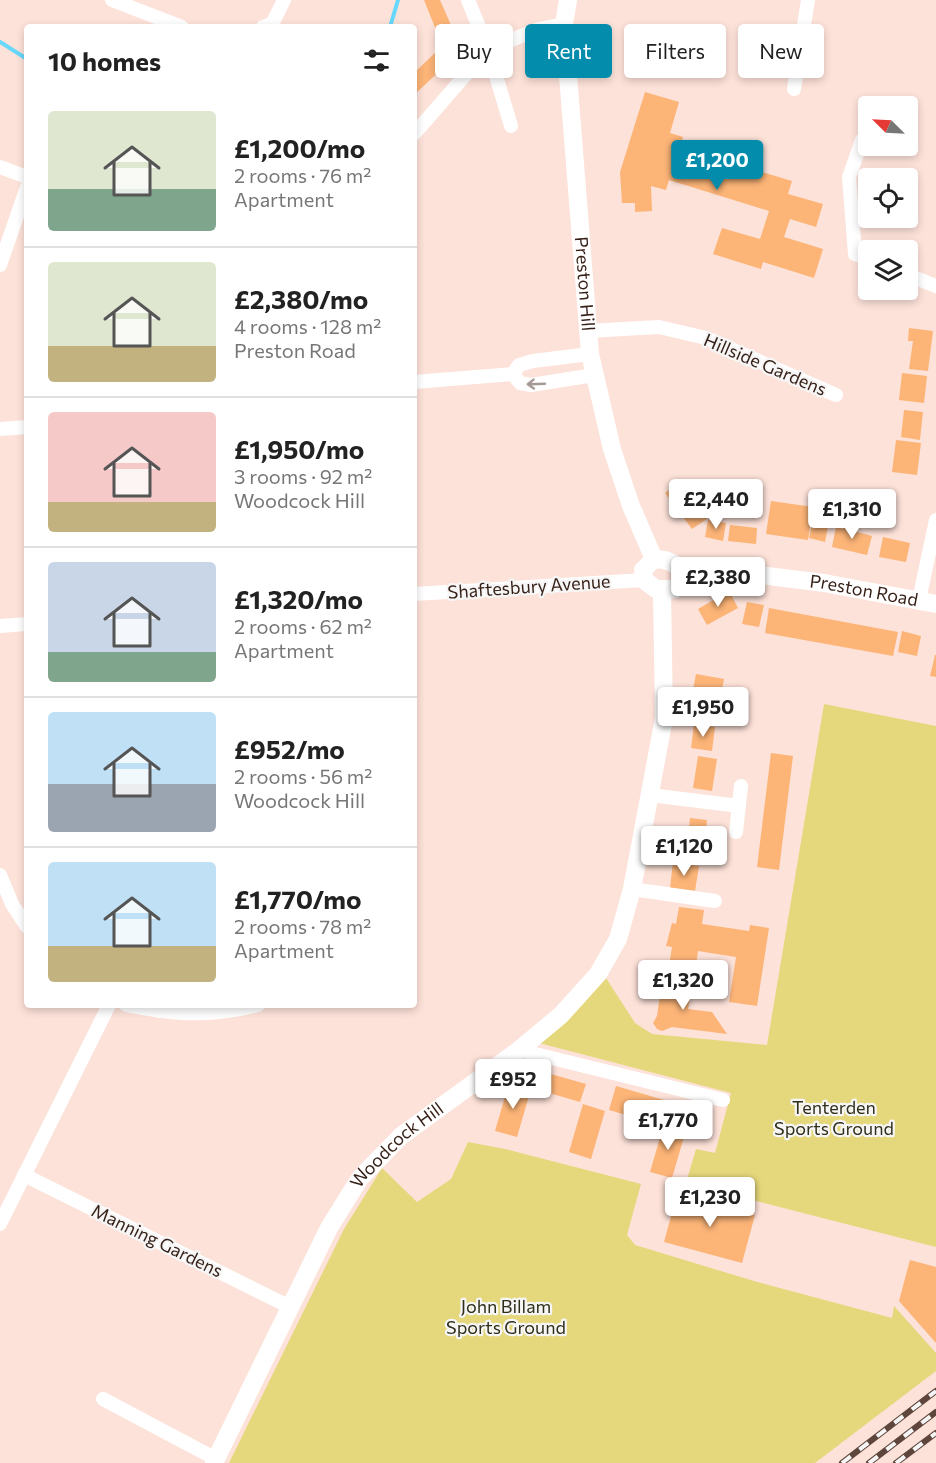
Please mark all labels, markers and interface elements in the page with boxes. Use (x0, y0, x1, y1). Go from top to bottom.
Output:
chip: Buy (435, 24, 513, 78)
chip: Rent (525, 24, 612, 78)
chip: Filters (624, 24, 726, 78)
chip: New (738, 24, 824, 78)
icon: filters (360, 44, 393, 77)
text: 10 homes (48, 45, 161, 76)
north arrow (858, 96, 918, 156)
map controls (858, 96, 918, 300)
text: £1,200/mo (234, 132, 365, 163)
icon: home (96, 135, 168, 207)
pin: £1,200 (668, 140, 766, 191)
text: £1,200 (685, 147, 749, 171)
text: 2 rooms · 76 m² (234, 163, 371, 187)
button: locate (858, 168, 918, 228)
text: Apartment (234, 187, 334, 211)
street label: Preston Hill (571, 236, 600, 332)
button: layers (858, 240, 918, 300)
text: £2,380/mo (234, 283, 368, 314)
icon: home (96, 286, 168, 358)
text: 4 rooms · 128 m² (234, 314, 381, 338)
street label: Hillside Gardens (701, 328, 830, 400)
text: Preston Road (234, 338, 356, 362)
one-way arrow (527, 378, 547, 390)
text: £1,950/mo (234, 433, 364, 464)
icon: home (96, 436, 168, 508)
text: 3 rooms · 92 m² (234, 464, 372, 488)
pin: £2,440 (667, 479, 765, 530)
text: £2,440 (683, 486, 749, 510)
text: Woodcock Hill (234, 488, 365, 512)
pin: £1,310 (803, 489, 901, 540)
text: £1,310 (822, 496, 882, 520)
pin: £2,380 (669, 557, 767, 608)
text: £2,380 (685, 564, 751, 588)
street label: Shaftesbury Avenue (447, 569, 611, 603)
street label: Preston Road (809, 569, 920, 610)
text: £1,320/mo (234, 583, 363, 614)
icon: home (96, 586, 168, 658)
text: 2 rooms · 62 m² (234, 614, 372, 638)
text: Apartment (234, 638, 334, 662)
pin: £1,950 (654, 687, 752, 738)
text: £1,950 (672, 694, 734, 718)
text: £952/mo (234, 733, 345, 764)
icon: home (96, 736, 168, 808)
text: 2 rooms · 56 m² (234, 764, 372, 788)
text: Woodcock Hill (234, 788, 365, 812)
pin: £1,120 (635, 826, 733, 877)
text: £1,120 (655, 833, 713, 857)
text: £1,770/mo (234, 883, 362, 914)
icon: home (96, 886, 168, 958)
text: 2 rooms · 78 m² (234, 914, 371, 938)
text: Apartment (234, 938, 334, 962)
pin: £1,320 (634, 960, 732, 1011)
text: £1,320 (652, 967, 714, 991)
pin: £952 (477, 1059, 549, 1110)
text: £952 (489, 1066, 537, 1090)
park label: Tenterden Sports Ground (774, 1096, 894, 1139)
street label: Woodcock Hill (345, 1097, 447, 1191)
pin: £1,770 (619, 1100, 717, 1151)
text: £1,770 (638, 1107, 698, 1131)
pin: £1,230 (661, 1177, 759, 1228)
text: £1,230 (679, 1184, 741, 1208)
street label: Manning Gardens (88, 1199, 227, 1281)
park label: John Billam Sports Ground (446, 1295, 566, 1338)

